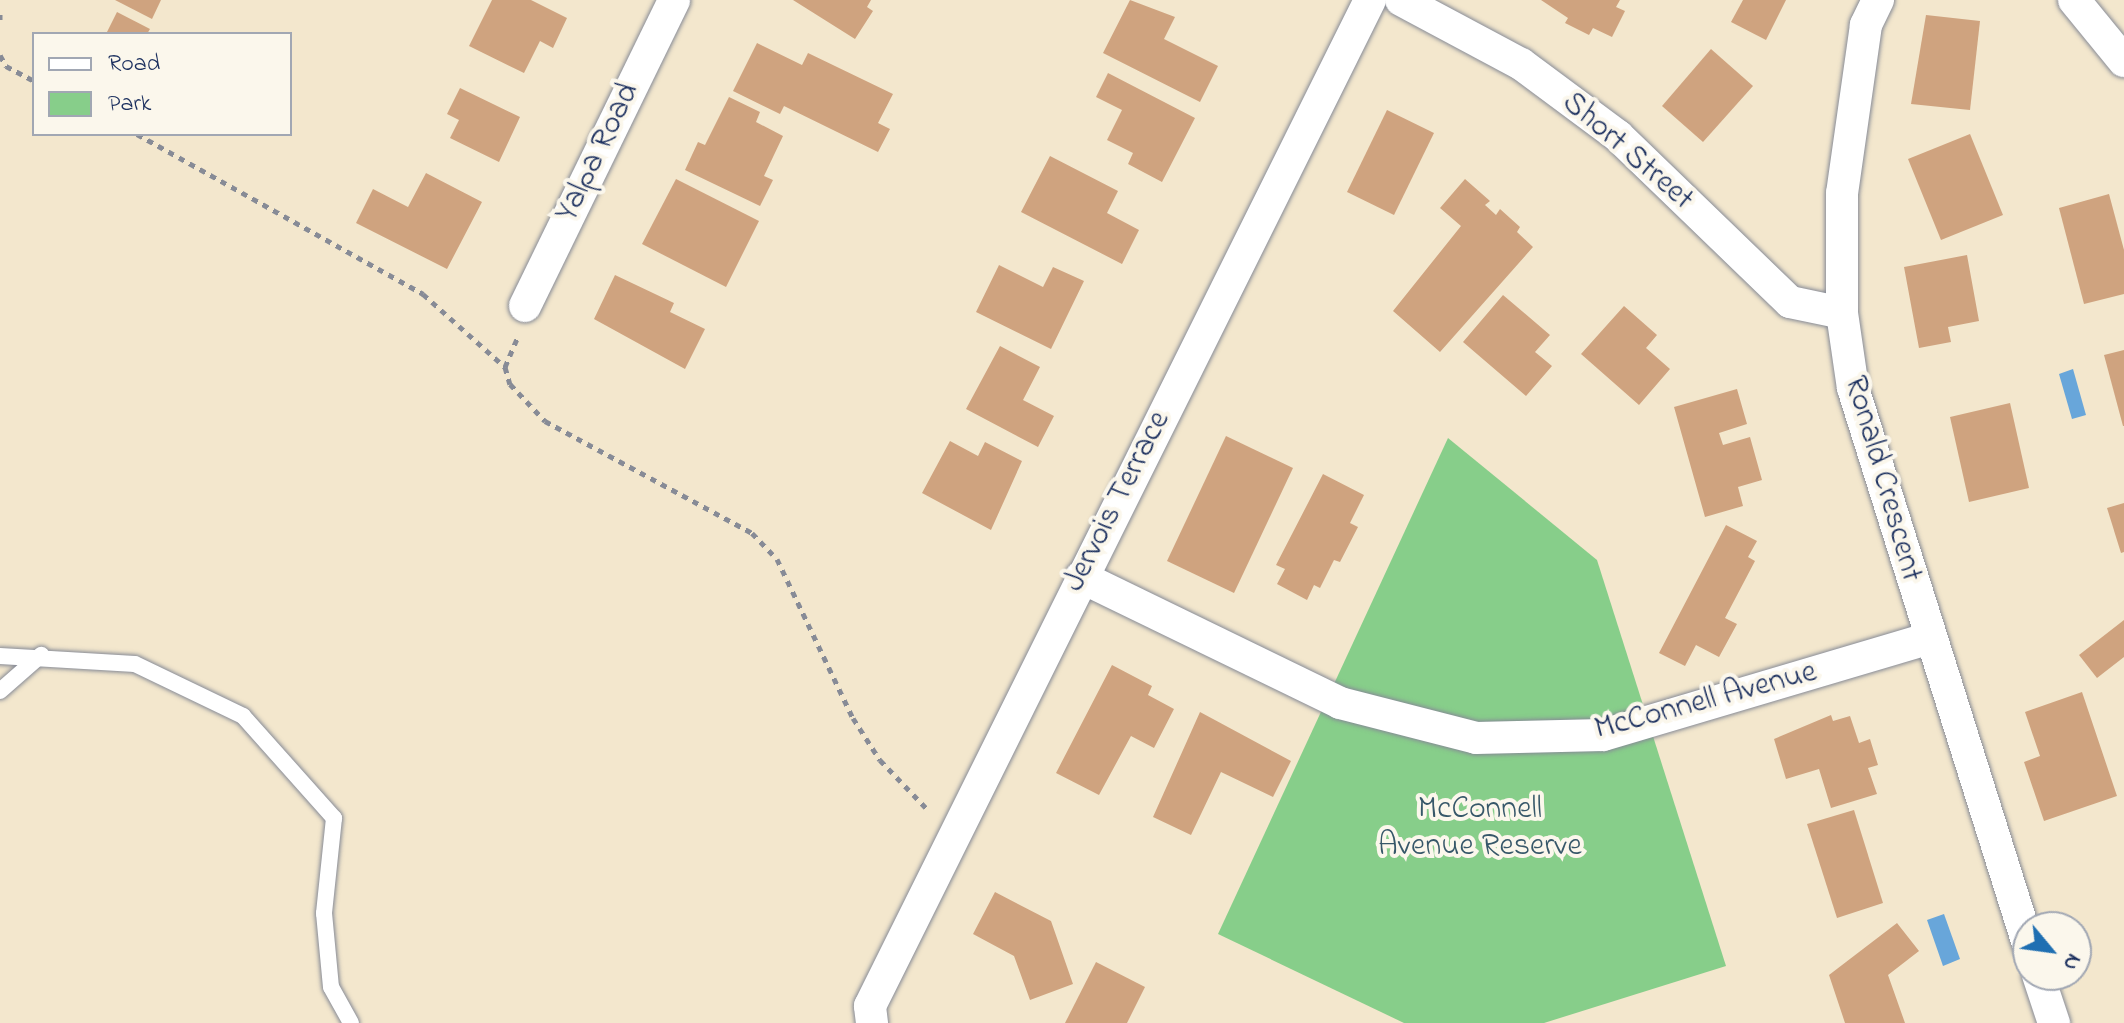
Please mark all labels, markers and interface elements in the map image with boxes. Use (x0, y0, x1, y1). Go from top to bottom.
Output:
legend (32, 32, 292, 136)
text: Road (108, 47, 160, 82)
street label: Yalpa Road (549, 77, 649, 229)
street label: Short Street (1553, 84, 1701, 220)
text: Park (108, 87, 151, 122)
street label: Ronald Crescent (1834, 372, 1930, 586)
street label: Jervois Terrace (1056, 405, 1180, 599)
street label: McConnell Avenue (1591, 654, 1821, 750)
park label: McConnell Avenue Reserve (1378, 792, 1582, 867)
north arrow (2012, 911, 2092, 991)
text: N (2054, 947, 2089, 976)

